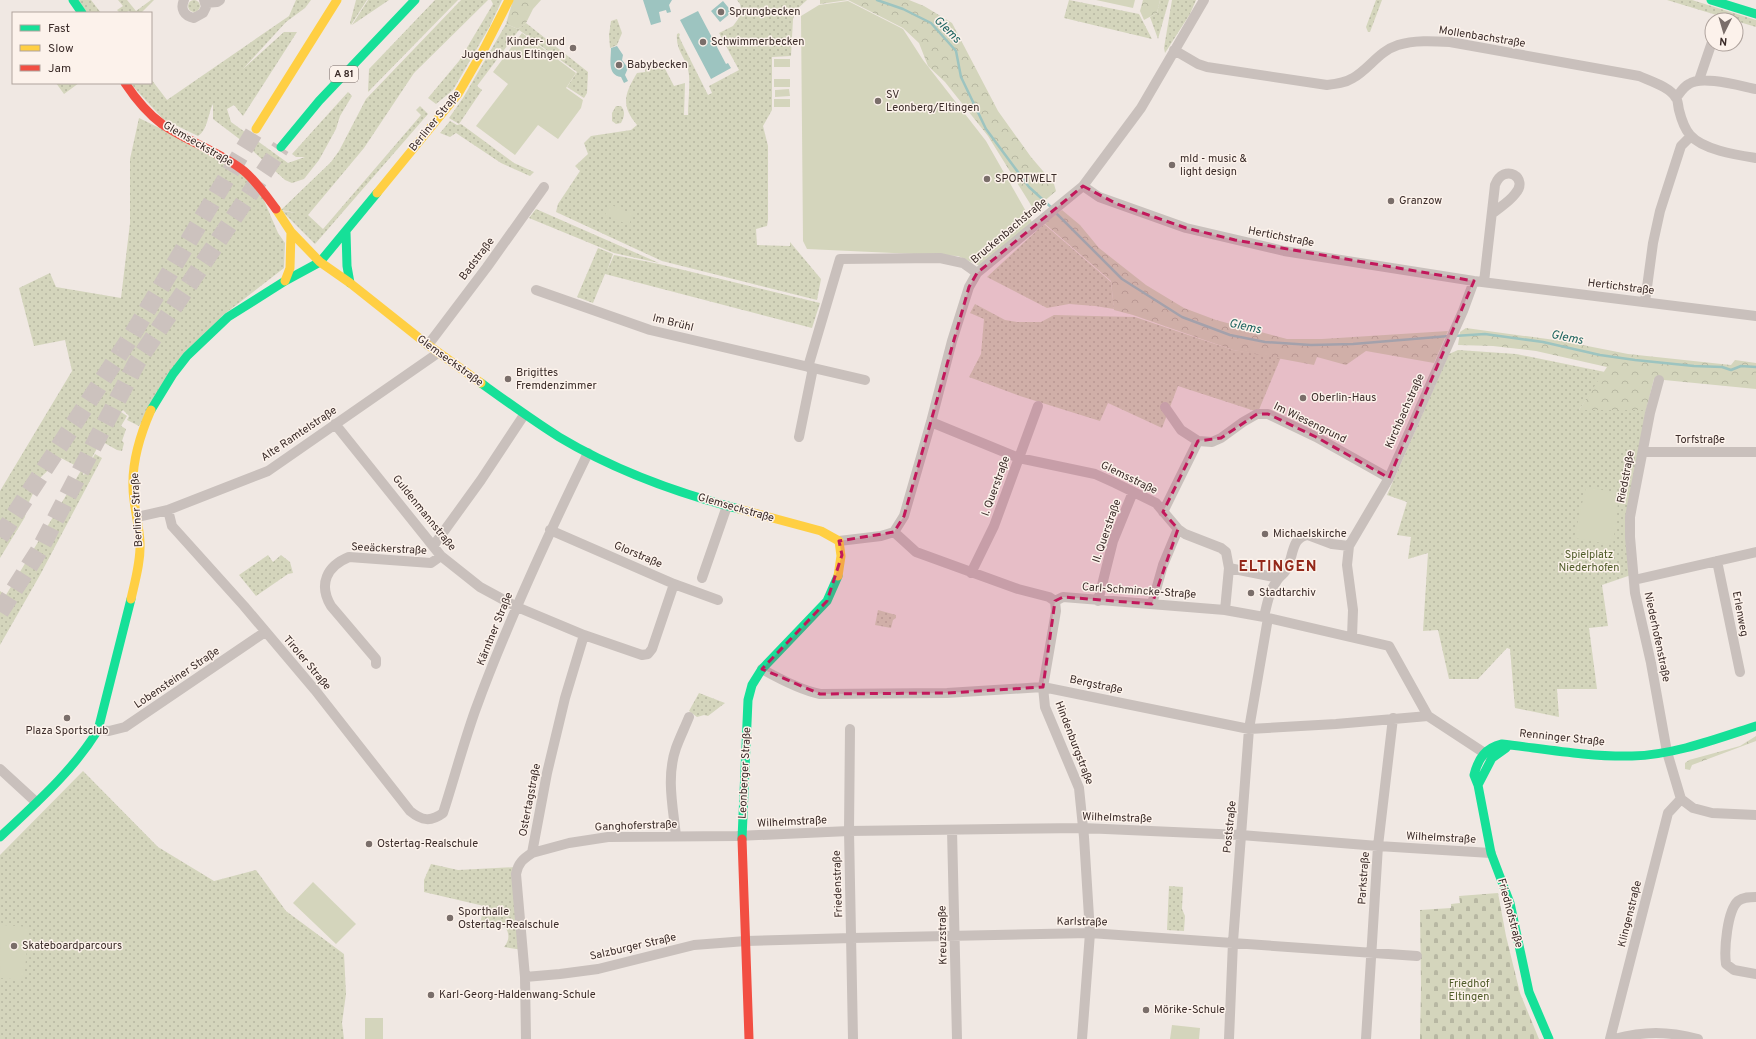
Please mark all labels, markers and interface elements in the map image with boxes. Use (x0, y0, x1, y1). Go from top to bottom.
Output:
place label: Sprungbecken (729, 5, 800, 19)
marker: Sprungbecken (716, 7, 726, 17)
legend (12, 12, 152, 84)
north arrow (1704, 12, 1744, 52)
water label: Glems (930, 13, 965, 48)
text: Fast (48, 21, 70, 37)
street label: Mollenbachstraße (1438, 23, 1526, 51)
text: N (1719, 34, 1728, 48)
place label: Kinder- und Jugendhaus Eltingen (461, 35, 565, 62)
place label: Schwimmerbecken (711, 35, 805, 49)
marker: Schwimmerbecken (698, 37, 708, 47)
text: Slow (48, 41, 74, 57)
marker: Kinder- und Jugendhaus Eltingen (568, 43, 578, 53)
place label: Babybecken (627, 58, 688, 72)
marker: Babybecken (614, 60, 624, 70)
text: Jam (48, 61, 71, 77)
road number: A 81 (330, 66, 358, 82)
street label: Berliner Straße (406, 88, 464, 154)
place label: SV Leonberg/Eltingen (886, 88, 979, 115)
marker: SV Leonberg/Eltingen (873, 96, 883, 106)
street label: Glemseckstraße (160, 118, 236, 170)
place label: mld - music & light design (1180, 152, 1247, 179)
marker: mld - music & light design (1167, 160, 1177, 170)
place label: SPORTWELT (995, 172, 1057, 186)
marker: SPORTWELT (982, 174, 992, 184)
place label: Granzow (1399, 194, 1442, 208)
street label: Bruckenbachstraße (968, 195, 1050, 267)
marker: Granzow (1386, 196, 1396, 206)
street label: Hertichstraße (1247, 224, 1315, 250)
street label: Badstraße (456, 235, 498, 283)
street label: Hertichstraße (1587, 276, 1655, 298)
street label: Im Brühl (651, 311, 695, 335)
water label: Glems (1227, 316, 1263, 338)
water label: Glems (1550, 327, 1585, 349)
street label: Glemseckstraße (414, 332, 486, 390)
place label: Brigittes Fremdenzimmer (516, 366, 598, 393)
street label: Kirchbachstraße (1382, 371, 1428, 451)
marker: Brigittes Fremdenzimmer (503, 374, 513, 384)
place label: Oberlin-Haus (1311, 391, 1376, 405)
marker: Oberlin-Haus (1298, 393, 1308, 403)
street label: Im Wiesengrund (1271, 399, 1349, 447)
street label: Alte Ramtelstraße (258, 403, 340, 465)
street label: Torfstraße (1675, 433, 1725, 447)
street label: Riedstraße (1614, 450, 1638, 504)
street label: I. Querstraße (979, 454, 1013, 518)
street label: Glemsstraße (1098, 458, 1160, 498)
street label: Berliner Straße (128, 472, 146, 548)
street label: Guldenmannstraße (389, 472, 459, 554)
street label: Glemseckstraße (696, 490, 776, 526)
street label: II. Querstraße (1090, 497, 1124, 565)
place label: Michaelskirche (1273, 527, 1347, 541)
marker: Michaelskirche (1260, 529, 1270, 539)
street label: Glorstraße (612, 539, 664, 571)
street label: Seeäckerstraße (351, 540, 427, 558)
park label: Spielplatz Niederhofen (1558, 548, 1620, 575)
district label: ELTINGEN (1238, 558, 1318, 577)
street label: Carl-Schmincke-Straße (1081, 580, 1197, 602)
place label: Stadtarchiv (1259, 586, 1316, 600)
marker: Stadtarchiv (1246, 588, 1256, 598)
street label: Kärntner Straße (474, 590, 516, 668)
street label: Erlenweg (1729, 590, 1751, 638)
street label: Niederhofenstraße (1641, 591, 1673, 683)
street label: Tiroler Straße (280, 633, 334, 693)
street label: Lobensteiner Straße (132, 644, 222, 712)
street label: Bergstraße (1068, 673, 1124, 697)
street label: Hindenburgstraße (1052, 699, 1096, 787)
marker: Plaza Sportsclub (62, 713, 72, 723)
place label: Plaza Sportsclub (26, 724, 108, 738)
street label: Leonberger Straße (736, 727, 754, 819)
street label: Renninger Straße (1519, 727, 1605, 749)
street label: Ostertagstraße (516, 762, 544, 838)
street label: Poststraße (1220, 800, 1240, 854)
street label: Wilhelmstraße (1082, 810, 1152, 826)
street label: Wilhelmstraße (757, 813, 827, 831)
street label: Ganghoferstraße (594, 818, 678, 834)
street label: Wilhelmstraße (1406, 829, 1476, 847)
place label: Ostertag-Realschule (377, 837, 478, 851)
marker: Ostertag-Realschule (364, 839, 374, 849)
street label: Friedenstraße (830, 850, 846, 918)
street label: Parkstraße (1355, 851, 1373, 905)
street label: Friedhofstraße (1494, 877, 1526, 949)
street label: Klingenstraße (1615, 879, 1645, 949)
place label: Sporthalle Ostertag-Realschule (458, 905, 559, 932)
street label: Kreuzstraße (935, 905, 951, 965)
marker: Sporthalle Ostertag-Realschule (445, 913, 455, 923)
street label: Karlstraße (1057, 915, 1108, 929)
street label: Salzburger Straße (588, 930, 678, 964)
place label: Skateboardparcours (22, 939, 122, 953)
marker: Skateboardparcours (9, 941, 19, 951)
park label: Friedhof Eltingen (1449, 977, 1490, 1004)
place label: Karl-Georg-Haldenwang-Schule (439, 988, 596, 1002)
marker: Karl-Georg-Haldenwang-Schule (426, 990, 436, 1000)
place label: Mörike-Schule (1154, 1003, 1225, 1017)
marker: Mörike-Schule (1141, 1005, 1151, 1015)

